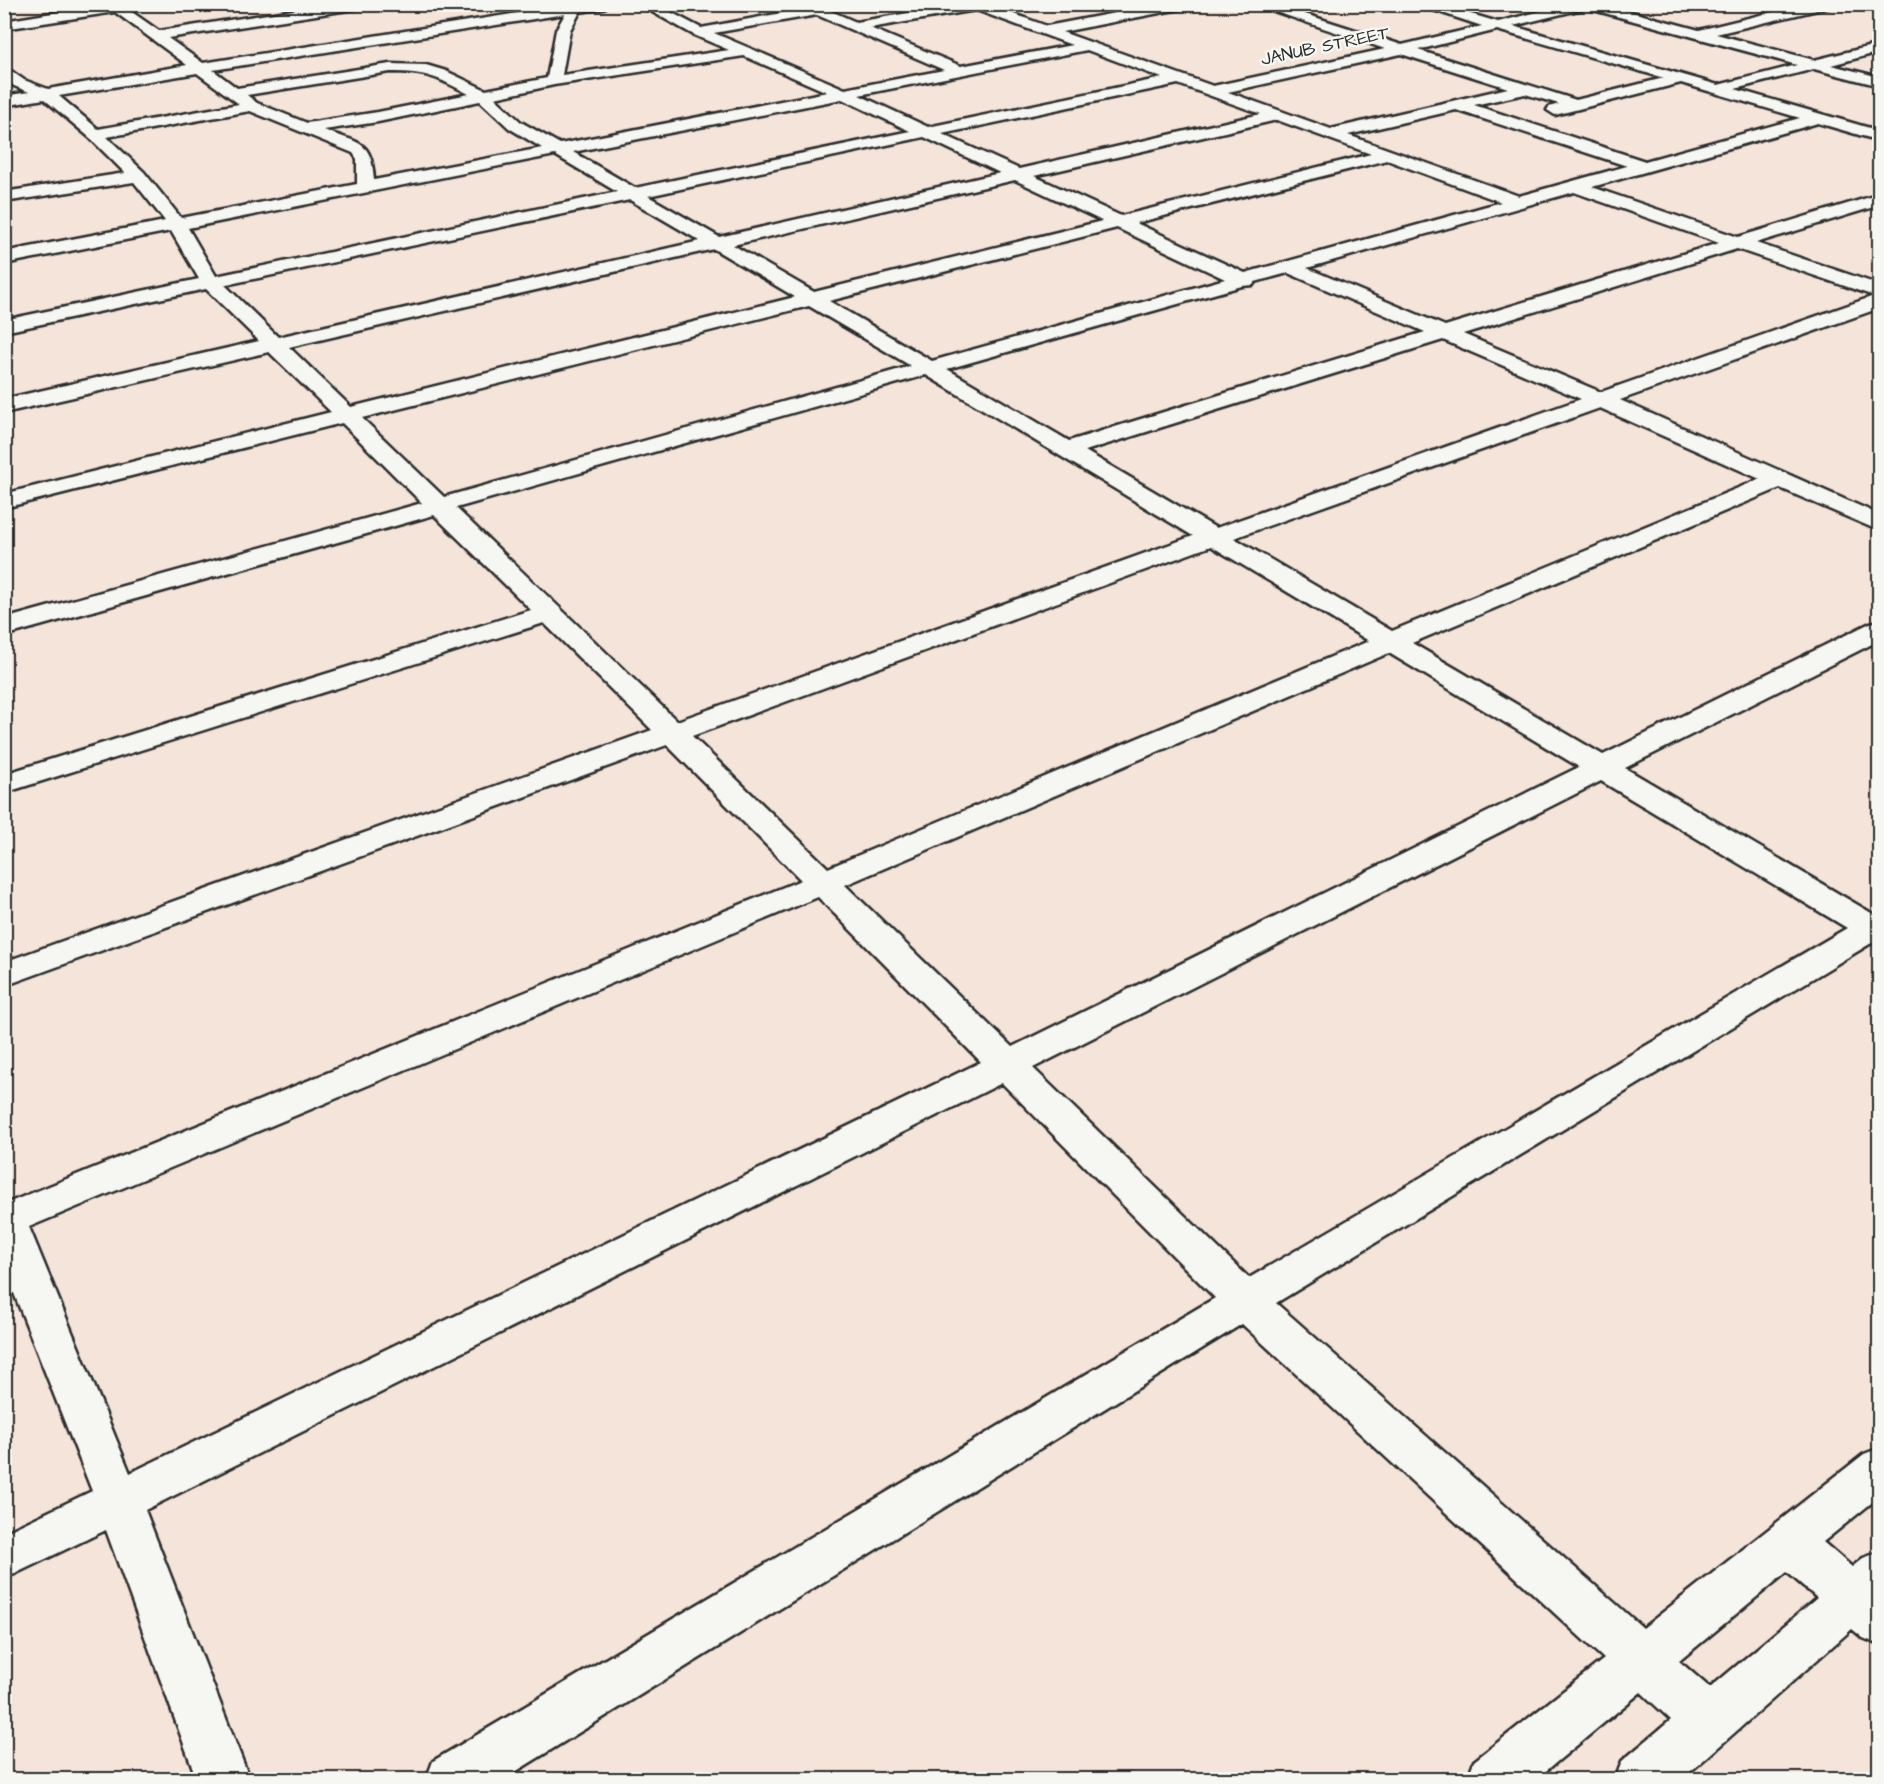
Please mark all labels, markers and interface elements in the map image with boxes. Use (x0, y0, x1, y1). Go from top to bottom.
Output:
street label: JANUB STREET (1259, 20, 1392, 72)

